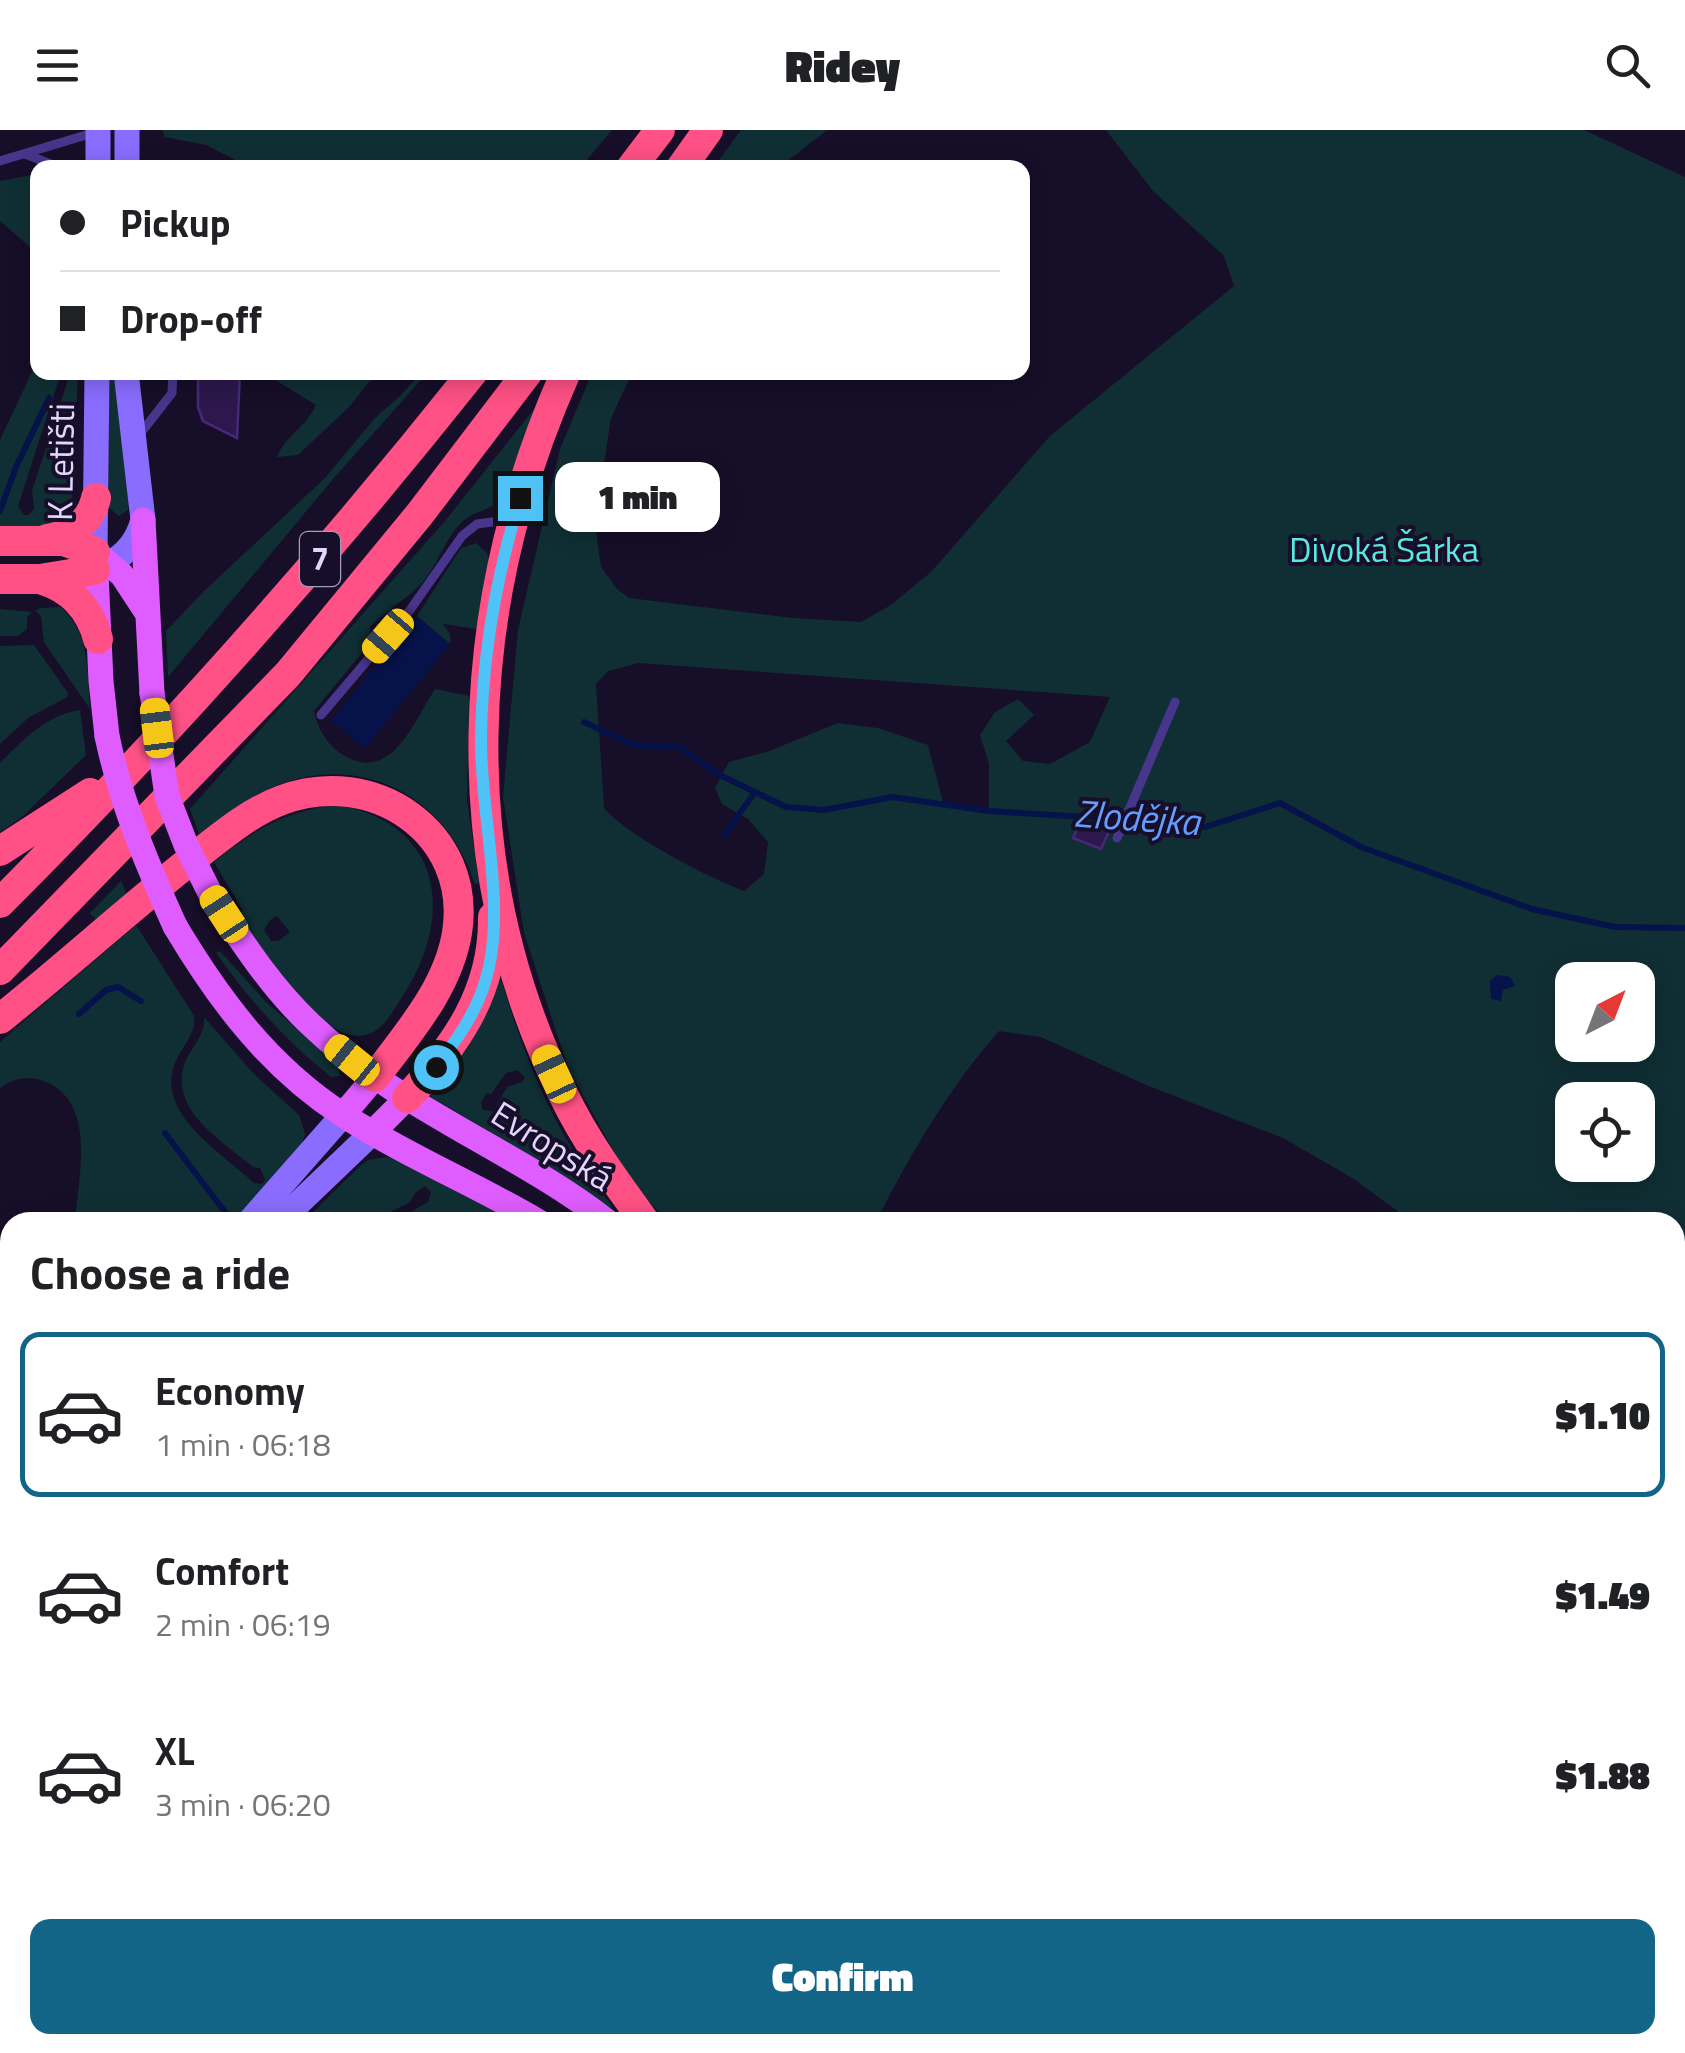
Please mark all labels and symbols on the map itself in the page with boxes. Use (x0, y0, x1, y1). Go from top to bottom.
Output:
street label: K Letišti (32, 403, 88, 521)
callout: 1 min (555, 463, 720, 533)
route end (498, 476, 543, 521)
park label: Divoká Šárka (1289, 522, 1479, 576)
road number: 7 (300, 532, 340, 586)
car (357, 604, 419, 668)
car (138, 696, 176, 760)
water label: Zlodějka (1072, 784, 1204, 850)
car (195, 881, 253, 947)
north arrow (1555, 962, 1655, 1062)
car (319, 1029, 385, 1091)
car (528, 1040, 580, 1108)
route start (414, 1045, 459, 1090)
street label: Evropská (481, 1086, 624, 1204)

